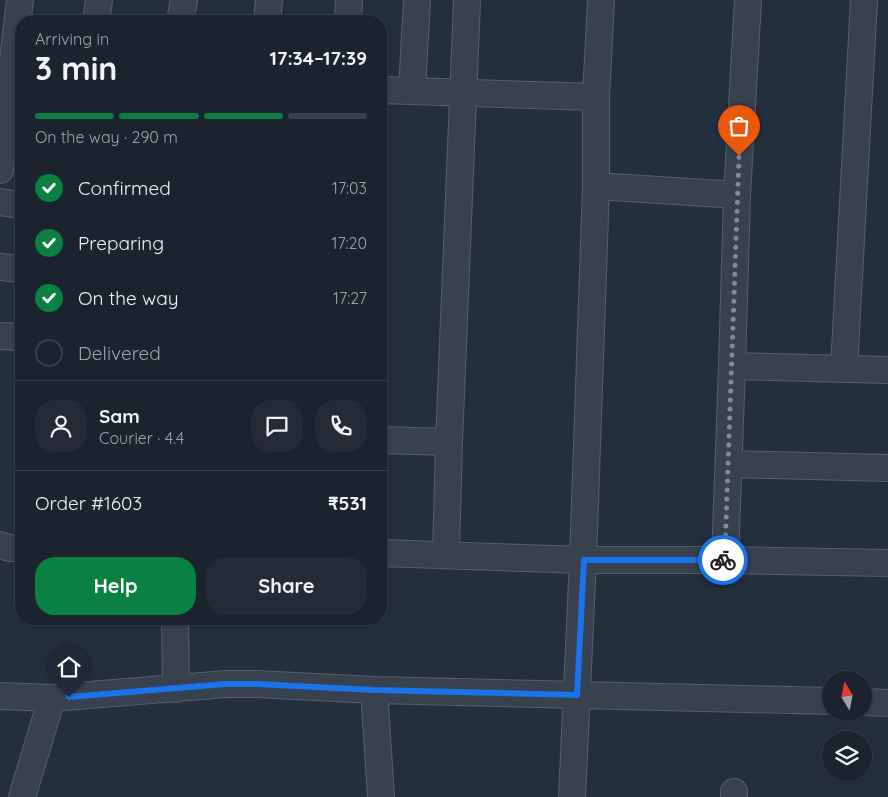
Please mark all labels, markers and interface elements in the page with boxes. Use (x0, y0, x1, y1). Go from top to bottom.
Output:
text: Arriving in (35, 29, 109, 49)
text: 17:34–17:39 (270, 46, 367, 70)
text: 3 min (35, 48, 117, 88)
pin (718, 105, 760, 156)
icon: bag (725, 112, 753, 140)
text: On the way · 290 m (35, 127, 178, 147)
icon: check (35, 174, 63, 202)
text: Confirmed (78, 176, 171, 200)
text: 17:03 (332, 178, 367, 198)
icon: check (35, 229, 63, 257)
text: Preparing (78, 231, 164, 255)
text: 17:20 (331, 233, 367, 253)
icon: check (35, 284, 63, 312)
text: On the way (78, 286, 179, 310)
text: 17:27 (333, 288, 367, 308)
text: Delivered (78, 341, 161, 365)
button: person (35, 400, 87, 452)
button: chat (251, 400, 303, 452)
button: phone (315, 400, 367, 452)
text: Sam (99, 404, 140, 428)
text: Courier · 4.4 (99, 428, 184, 448)
text: Order #1603 (35, 491, 142, 515)
text: ₹531 (328, 491, 367, 515)
courier (698, 535, 748, 585)
icon: bike (709, 546, 737, 574)
button: Help (35, 557, 196, 615)
button: Share (206, 557, 367, 615)
pin (48, 646, 90, 697)
icon: home (55, 653, 83, 681)
north arrow (822, 671, 872, 721)
map controls (822, 671, 872, 781)
button: layers (822, 731, 872, 781)

